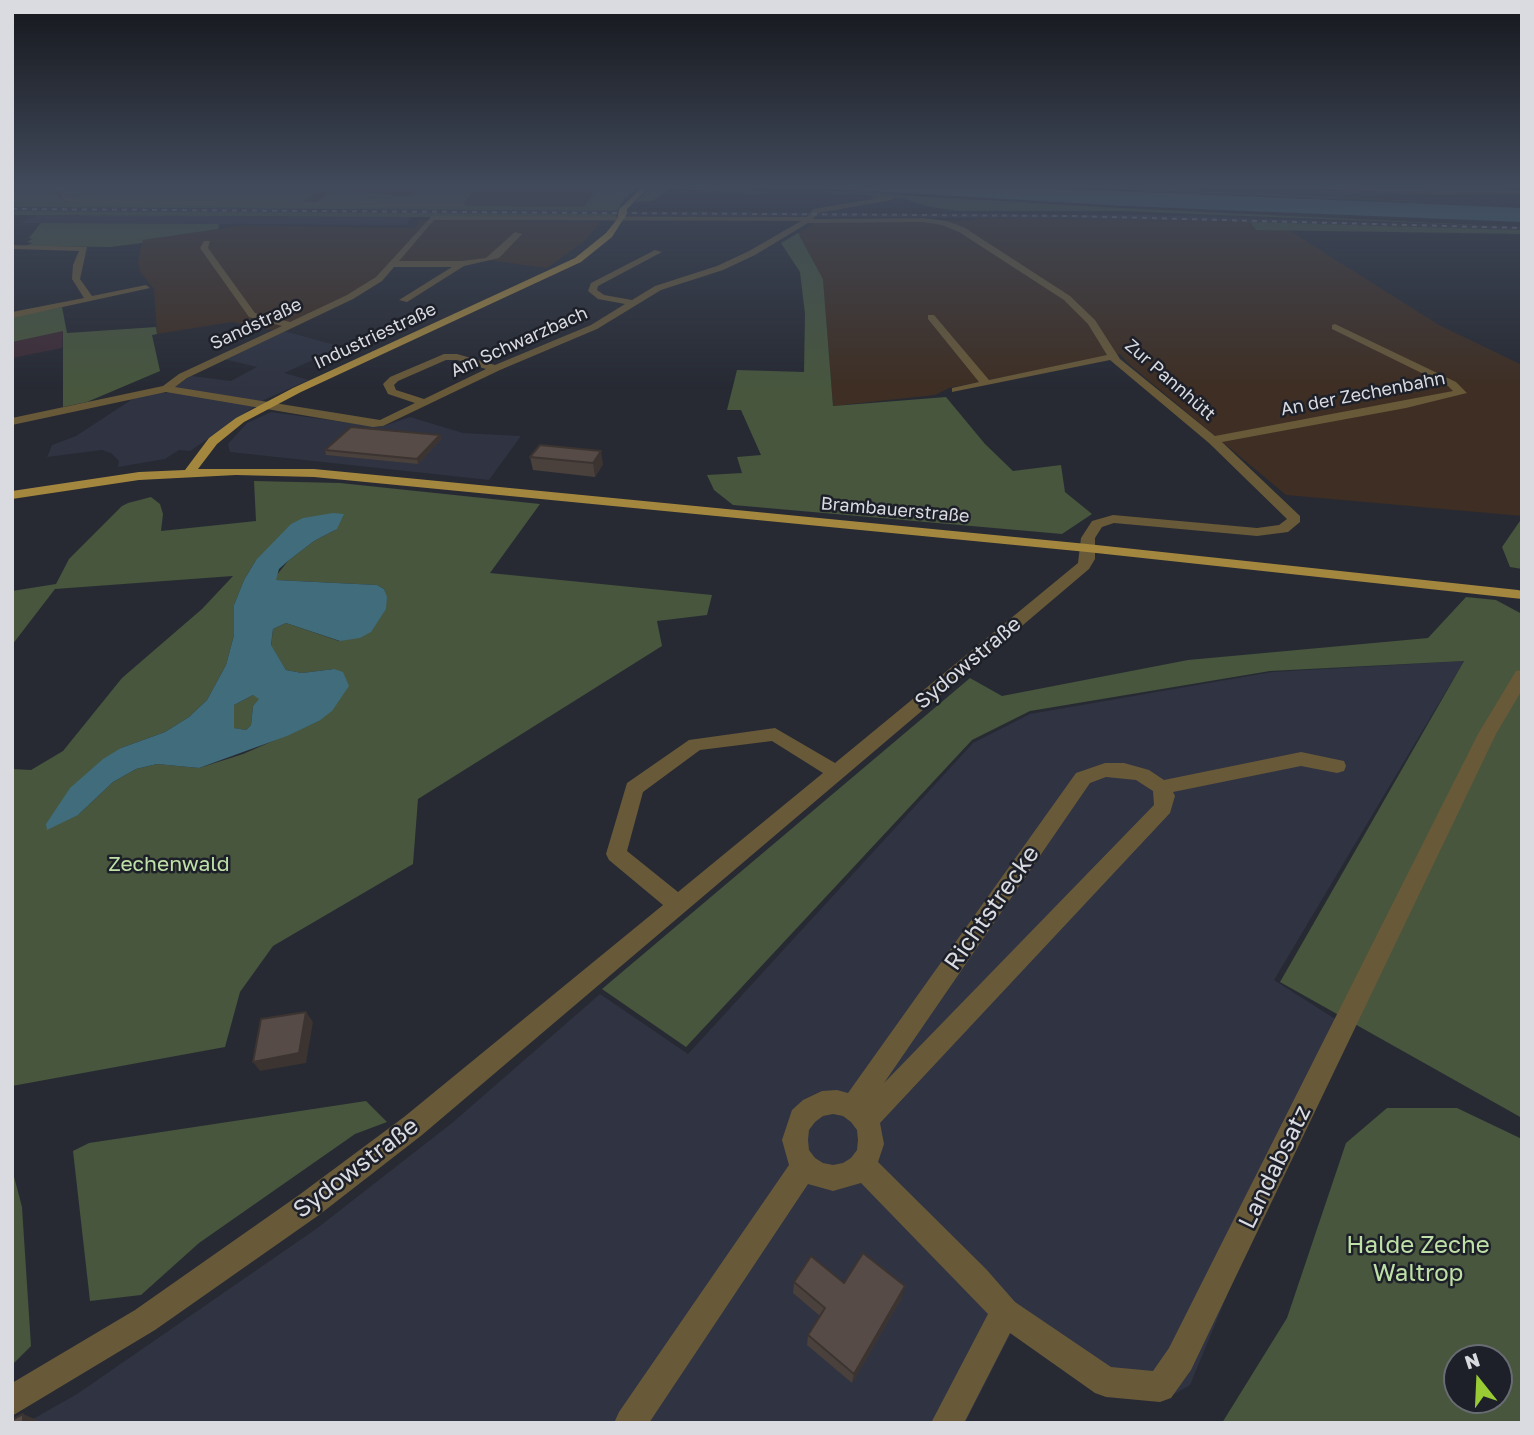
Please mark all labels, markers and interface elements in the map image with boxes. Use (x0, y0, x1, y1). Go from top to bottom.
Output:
street label: Sandstraße (207, 293, 305, 355)
street label: Industriestraße (310, 298, 440, 374)
street label: Am Schwarzbach (447, 302, 591, 382)
street label: Zur Pannhütt (1120, 335, 1220, 425)
street label: An der Zechenbahn (1279, 367, 1447, 421)
street label: Brambauerstraße (820, 493, 970, 527)
street label: Sydowstraße (910, 611, 1026, 715)
street label: Richtstrecke (939, 840, 1045, 976)
park label: Zechenwald (108, 851, 230, 877)
street label: Landabsatz (1233, 1101, 1317, 1233)
street label: Sydowstraße (288, 1112, 424, 1224)
park label: Halde Zeche Waltrop (1346, 1231, 1490, 1287)
north arrow (1443, 1344, 1513, 1414)
text: N (1462, 1347, 1482, 1374)

